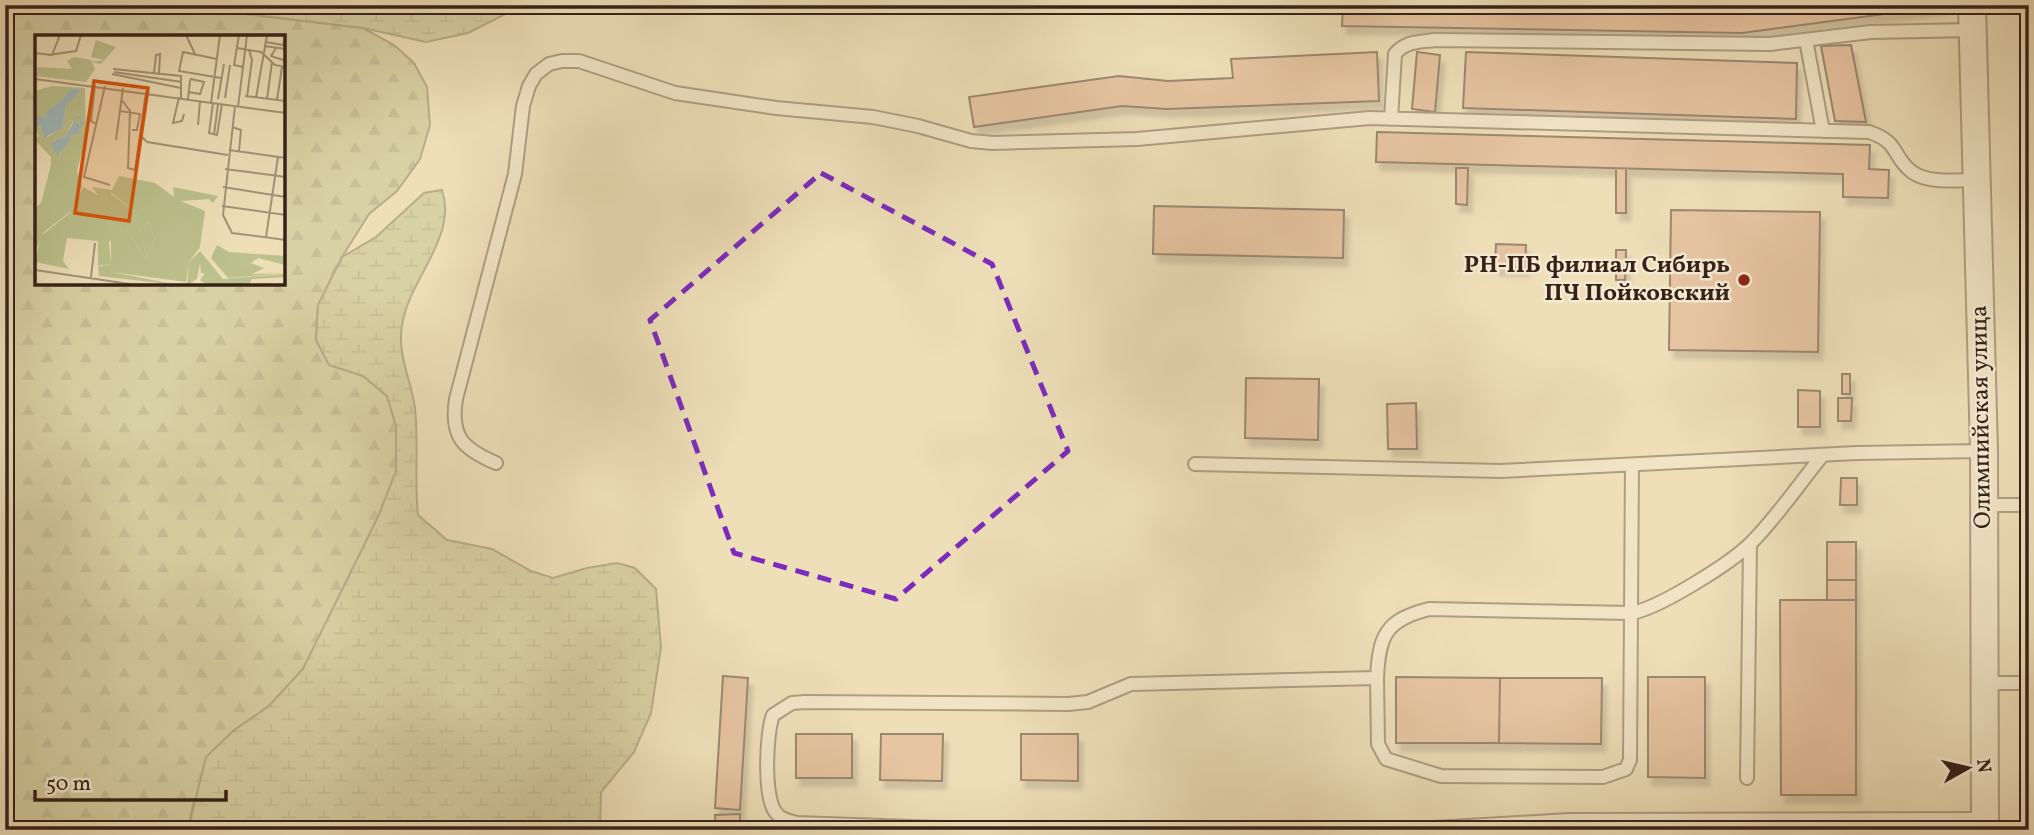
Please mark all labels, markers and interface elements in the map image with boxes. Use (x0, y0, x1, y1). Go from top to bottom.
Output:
inset map (35, 35, 285, 285)
place label: РН-ПБ филиал Сибирь ПЧ Пойковский (1464, 249, 1730, 311)
marker: РН-ПБ филиал Сибирь ПЧ Пойковский (1736, 272, 1752, 288)
street label: Олимпийская улица (1963, 305, 2001, 529)
north arrow (1932, 734, 2002, 804)
text: N (1969, 757, 1997, 775)
scale bar (35, 758, 226, 802)
text: 50 m (46, 770, 91, 799)

